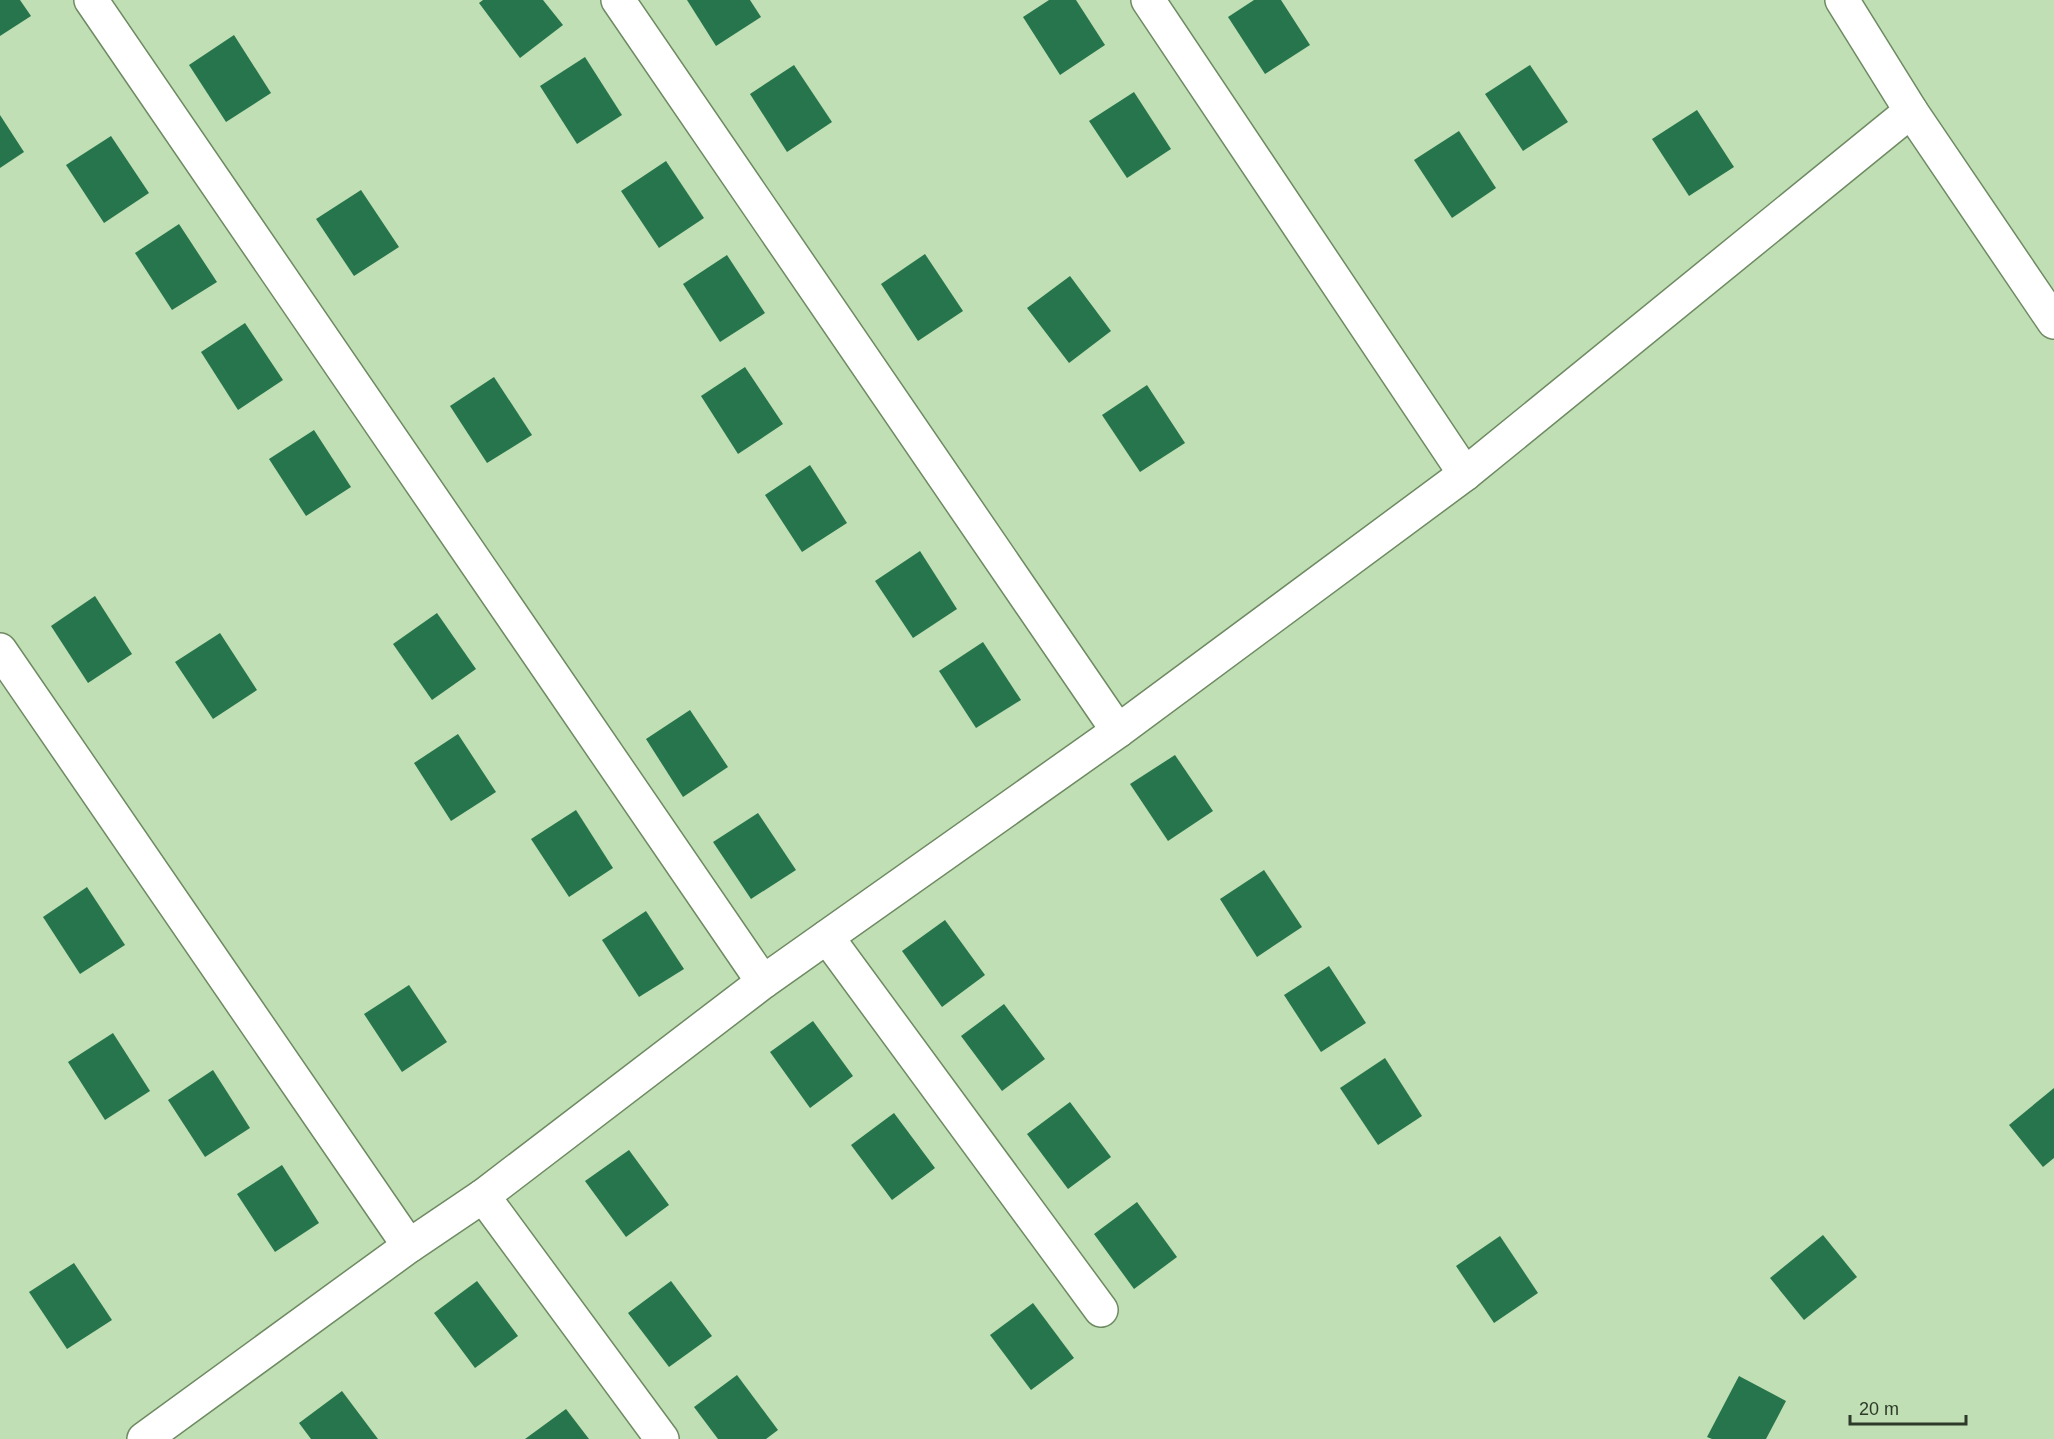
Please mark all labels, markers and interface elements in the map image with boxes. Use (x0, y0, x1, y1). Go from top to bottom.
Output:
scale bar (1850, 1388, 1966, 1426)
text: 20 m (1859, 1399, 1899, 1419)

